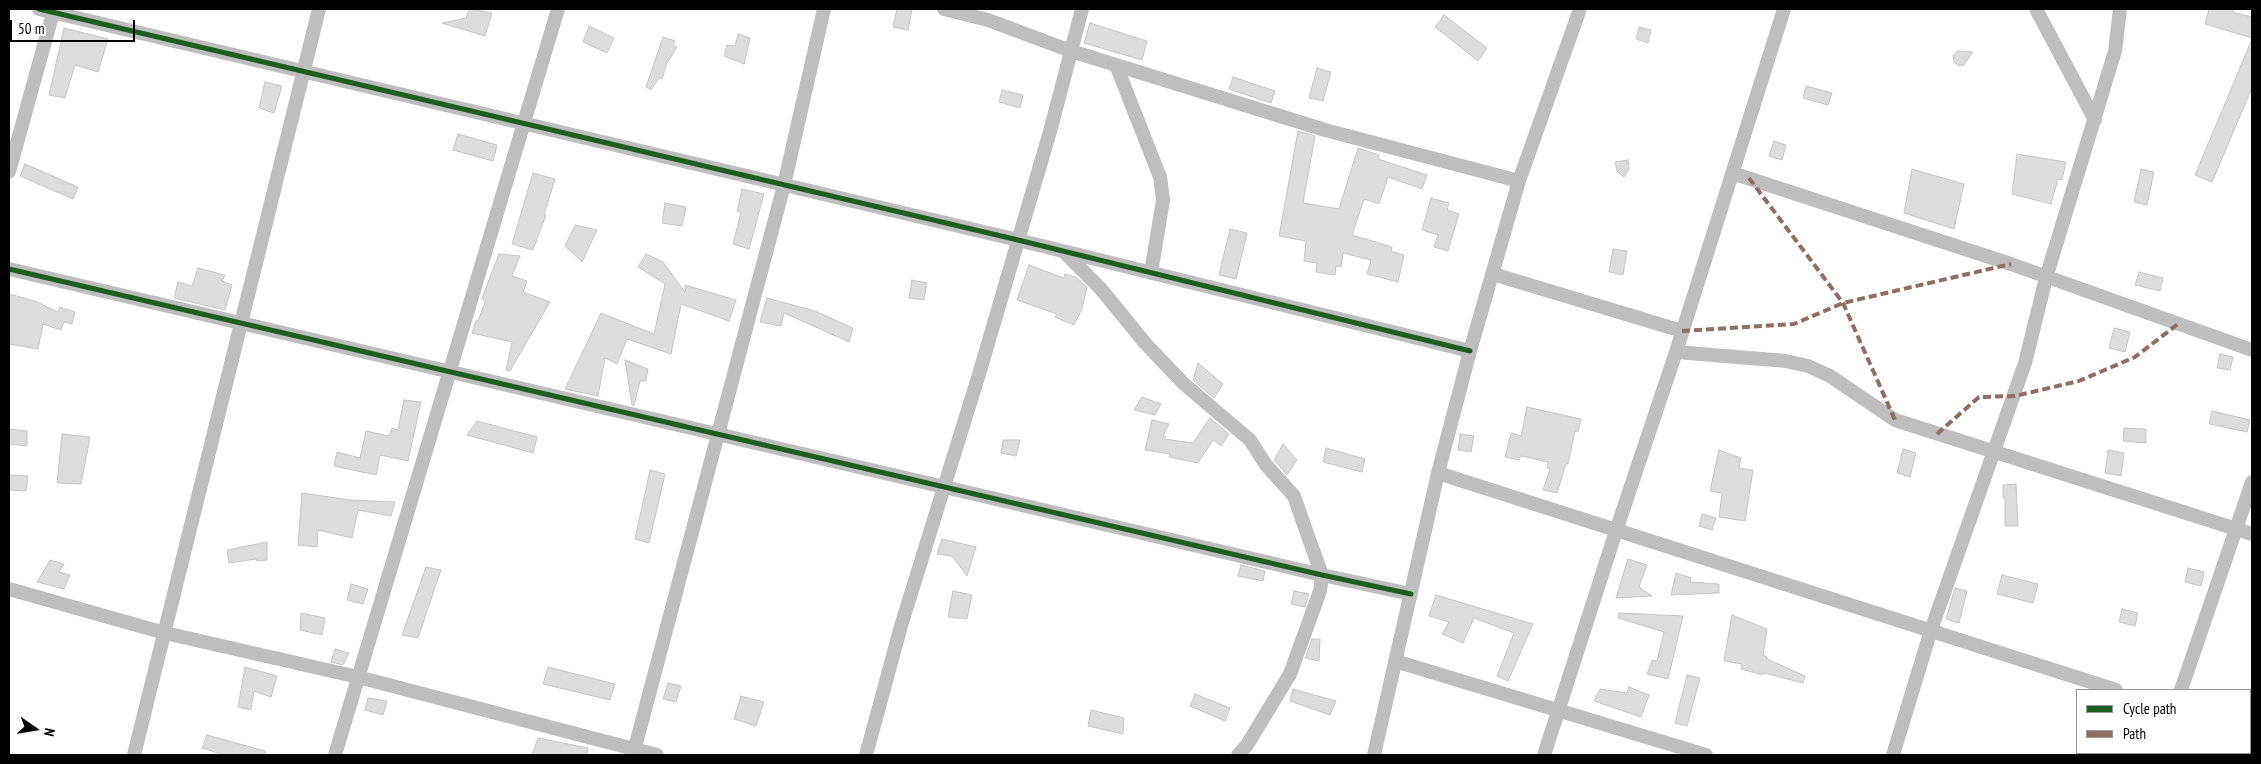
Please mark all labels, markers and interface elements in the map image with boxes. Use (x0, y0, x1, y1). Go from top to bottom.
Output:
scale bar (12, 10, 138, 42)
text: 50 m (18, 19, 44, 38)
legend (2076, 689, 2251, 754)
text: Cycle path (2123, 699, 2176, 718)
north arrow (10, 704, 60, 754)
text: Path (2123, 724, 2146, 743)
text: N (40, 727, 59, 738)

